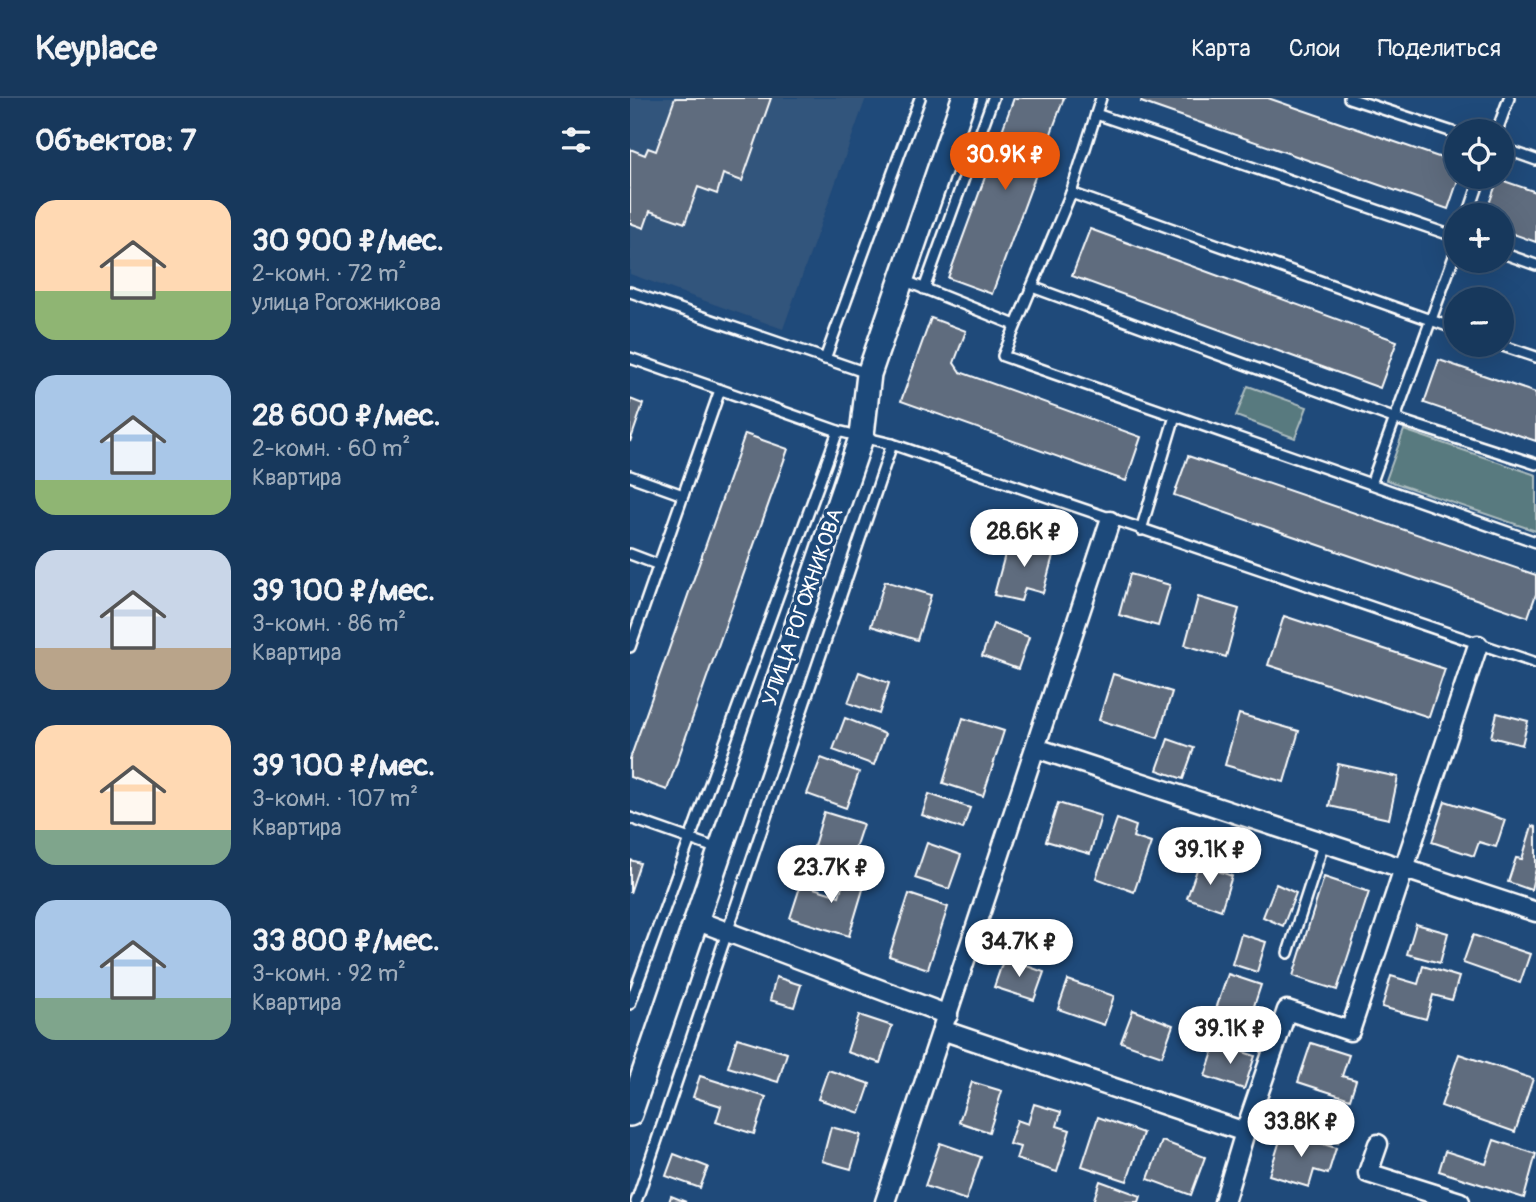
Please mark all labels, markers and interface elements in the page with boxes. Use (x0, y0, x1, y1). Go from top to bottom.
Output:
text: Keyplace (35, 28, 157, 69)
text: Карта (1191, 34, 1251, 63)
text: Слои (1289, 34, 1340, 63)
text: Поделиться (1378, 34, 1501, 63)
map controls (1444, 119, 1514, 357)
button: locate (1444, 119, 1514, 189)
icon: filters (557, 121, 595, 159)
text: Объектов: 7 (35, 122, 196, 159)
pin: 30.9K ₽ (940, 132, 1070, 192)
text: 30.9K ₽ (966, 140, 1044, 169)
button: + (1444, 203, 1514, 273)
text: 30 900 ₽/мес. (252, 222, 444, 259)
icon: home (91, 228, 175, 312)
text: 2-комн. · 72 m² (252, 259, 406, 288)
button: − (1444, 287, 1514, 357)
text: улица Рогожникова (252, 288, 441, 317)
text: 28 600 ₽/мес. (252, 397, 441, 434)
icon: home (91, 403, 175, 487)
text: 2-комн. · 60 m² (252, 434, 410, 463)
text: Квартира (252, 463, 341, 492)
street label: УЛИЦА РОГОЖНИКОВА (756, 505, 850, 709)
pin: 28.6K ₽ (959, 510, 1089, 569)
text: 28.6K ₽ (986, 517, 1062, 546)
text: 39 100 ₽/мес. (252, 572, 435, 609)
icon: home (91, 578, 175, 662)
text: 3-комн. · 86 m² (252, 609, 406, 638)
text: Квартира (252, 638, 341, 667)
text: 39 100 ₽/мес. (252, 747, 435, 784)
icon: home (91, 753, 175, 837)
text: 3-комн. · 107 m² (252, 784, 418, 813)
text: Квартира (252, 813, 341, 842)
pin: 39.1K ₽ (1145, 828, 1275, 887)
text: 39.1K ₽ (1174, 835, 1246, 864)
pin: 23.7K ₽ (766, 846, 896, 905)
text: 23.7K ₽ (794, 853, 868, 882)
pin: 34.7K ₽ (954, 920, 1084, 979)
text: 33 800 ₽/мес. (252, 922, 440, 959)
text: 34.7K ₽ (981, 927, 1057, 956)
icon: home (91, 928, 175, 1012)
text: 3-комн. · 92 m² (252, 959, 406, 988)
text: Квартира (252, 988, 341, 1017)
pin: 39.1K ₽ (1165, 1006, 1295, 1066)
text: 39.1K ₽ (1194, 1014, 1266, 1043)
pin: 33.8K ₽ (1236, 1100, 1366, 1159)
text: 33.8K ₽ (1264, 1107, 1338, 1136)

